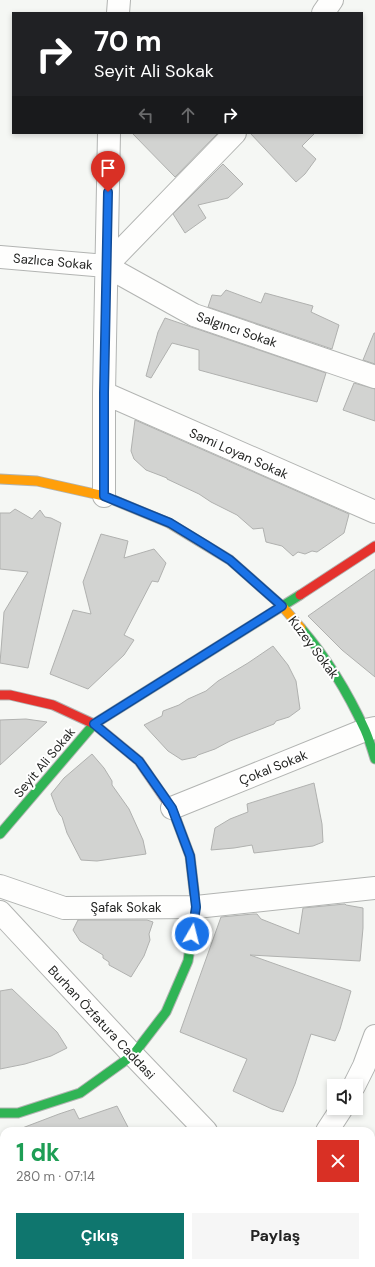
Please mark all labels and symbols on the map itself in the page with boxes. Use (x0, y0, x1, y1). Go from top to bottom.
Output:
pin (91, 151, 125, 192)
street label: Sazlıca Sokak (13, 250, 94, 273)
street label: Salgıncı Sokak (194, 308, 280, 351)
street label: Sami Loyan Sokak (187, 424, 291, 483)
street label: Kuzey Sokak (285, 613, 343, 682)
street label: Seyit Ali Sokak (10, 723, 79, 801)
street label: Çokal Sokak (236, 746, 310, 789)
street label: Şafak Sokak (90, 899, 162, 916)
position arrow (171, 913, 213, 955)
street label: Burhan Özfatura Caddasi (44, 962, 159, 1083)

